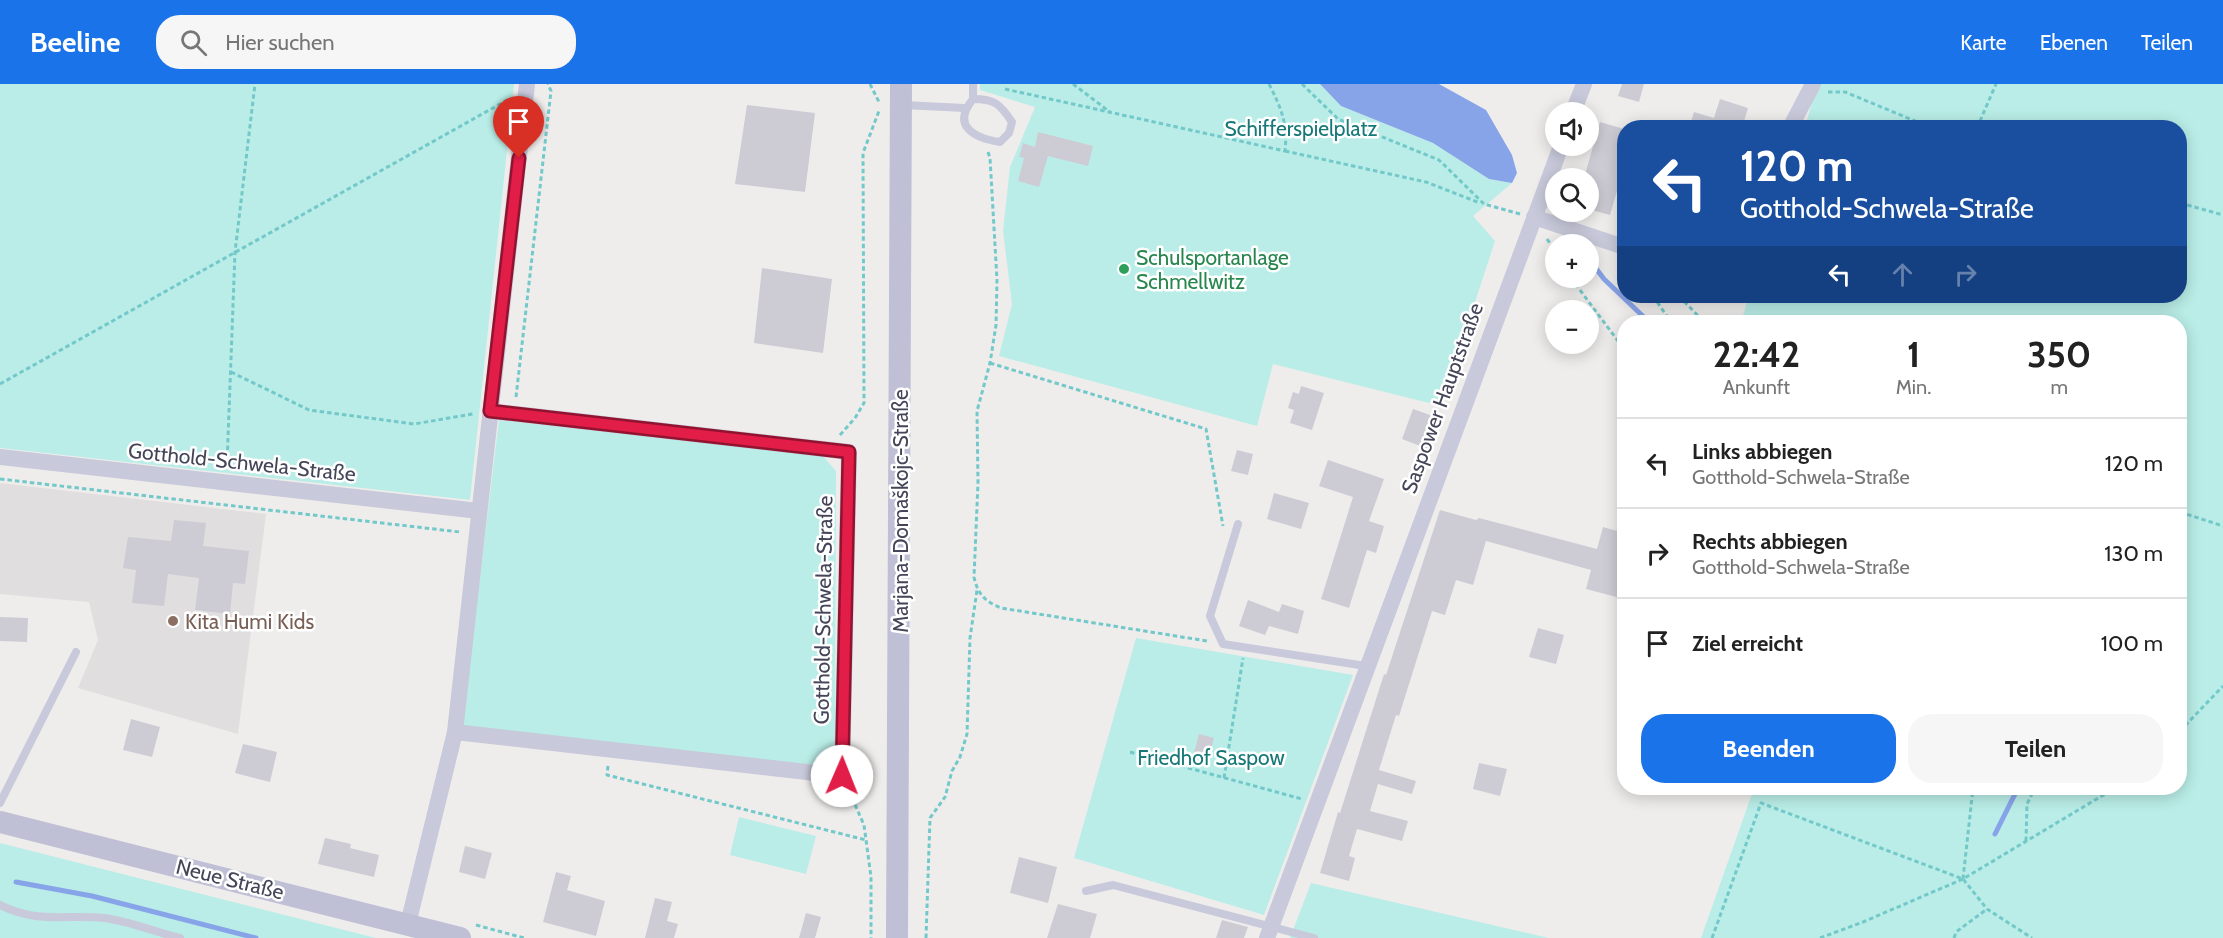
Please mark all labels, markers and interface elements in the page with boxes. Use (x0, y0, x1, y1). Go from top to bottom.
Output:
search box (156, 15, 576, 69)
text: Beeline (30, 25, 120, 59)
icon: search (177, 26, 210, 59)
text: Hier suchen (225, 29, 335, 56)
text: Karte (1960, 30, 2007, 55)
text: Ebenen (2040, 30, 2108, 55)
text: Teilen (2141, 30, 2193, 55)
pin (493, 96, 544, 158)
map controls (1545, 102, 1599, 354)
button: sound (1545, 102, 1599, 156)
icon: arrive (502, 105, 535, 138)
park label: Schifferspielplatz (1225, 116, 1377, 141)
text: 120 m (1740, 140, 1853, 192)
icon: left (1641, 144, 1719, 222)
button: search (1545, 168, 1599, 222)
text: Gotthold-Schwela-Straße (1740, 192, 2034, 225)
button: + (1545, 234, 1599, 288)
place label: Schulsportanlage Schmellwitz (1136, 245, 1289, 294)
icon: left (1823, 258, 1856, 291)
icon: ahead (1886, 258, 1919, 291)
icon: right (1949, 258, 1982, 291)
marker: Schulsportanlage Schmellwitz (1117, 262, 1131, 276)
street label: Saspower Hauptstraße (1396, 299, 1488, 497)
button: − (1545, 300, 1599, 354)
text: 22:42 (1713, 332, 1800, 376)
text: 1 (1907, 332, 1920, 376)
text: 350 (2027, 332, 2091, 376)
text: Ankunft (1723, 375, 1790, 399)
text: Min. (1896, 375, 1931, 399)
text: m (2050, 375, 2068, 399)
street label: Marjana-Domaškojc-Straße (888, 389, 914, 633)
street label: Gotthold-Schwela-Straße (127, 438, 357, 486)
text: Links abbiegen (1692, 438, 1832, 465)
icon: left (1641, 447, 1674, 480)
text: 120 m (2105, 450, 2163, 477)
text: Gotthold-Schwela-Straße (1692, 465, 1910, 489)
street label: Gotthold-Schwela-Straße (809, 495, 837, 724)
text: Rechts abbiegen (1692, 528, 1848, 555)
icon: right (1641, 537, 1674, 570)
text: 130 m (2104, 540, 2163, 567)
text: Gotthold-Schwela-Straße (1692, 555, 1910, 579)
place label: Kita Humi Kids (185, 609, 314, 634)
marker: Kita Humi Kids (166, 614, 180, 628)
icon: arrive (1641, 627, 1674, 660)
text: Ziel erreicht (1692, 630, 1803, 657)
text: 100 m (2101, 630, 2163, 657)
button: Beenden (1641, 714, 1896, 783)
button: Teilen (1908, 714, 2163, 783)
position arrow (810, 744, 874, 808)
park label: Friedhof Saspow (1137, 745, 1285, 770)
street label: Neue Straße (174, 854, 287, 905)

